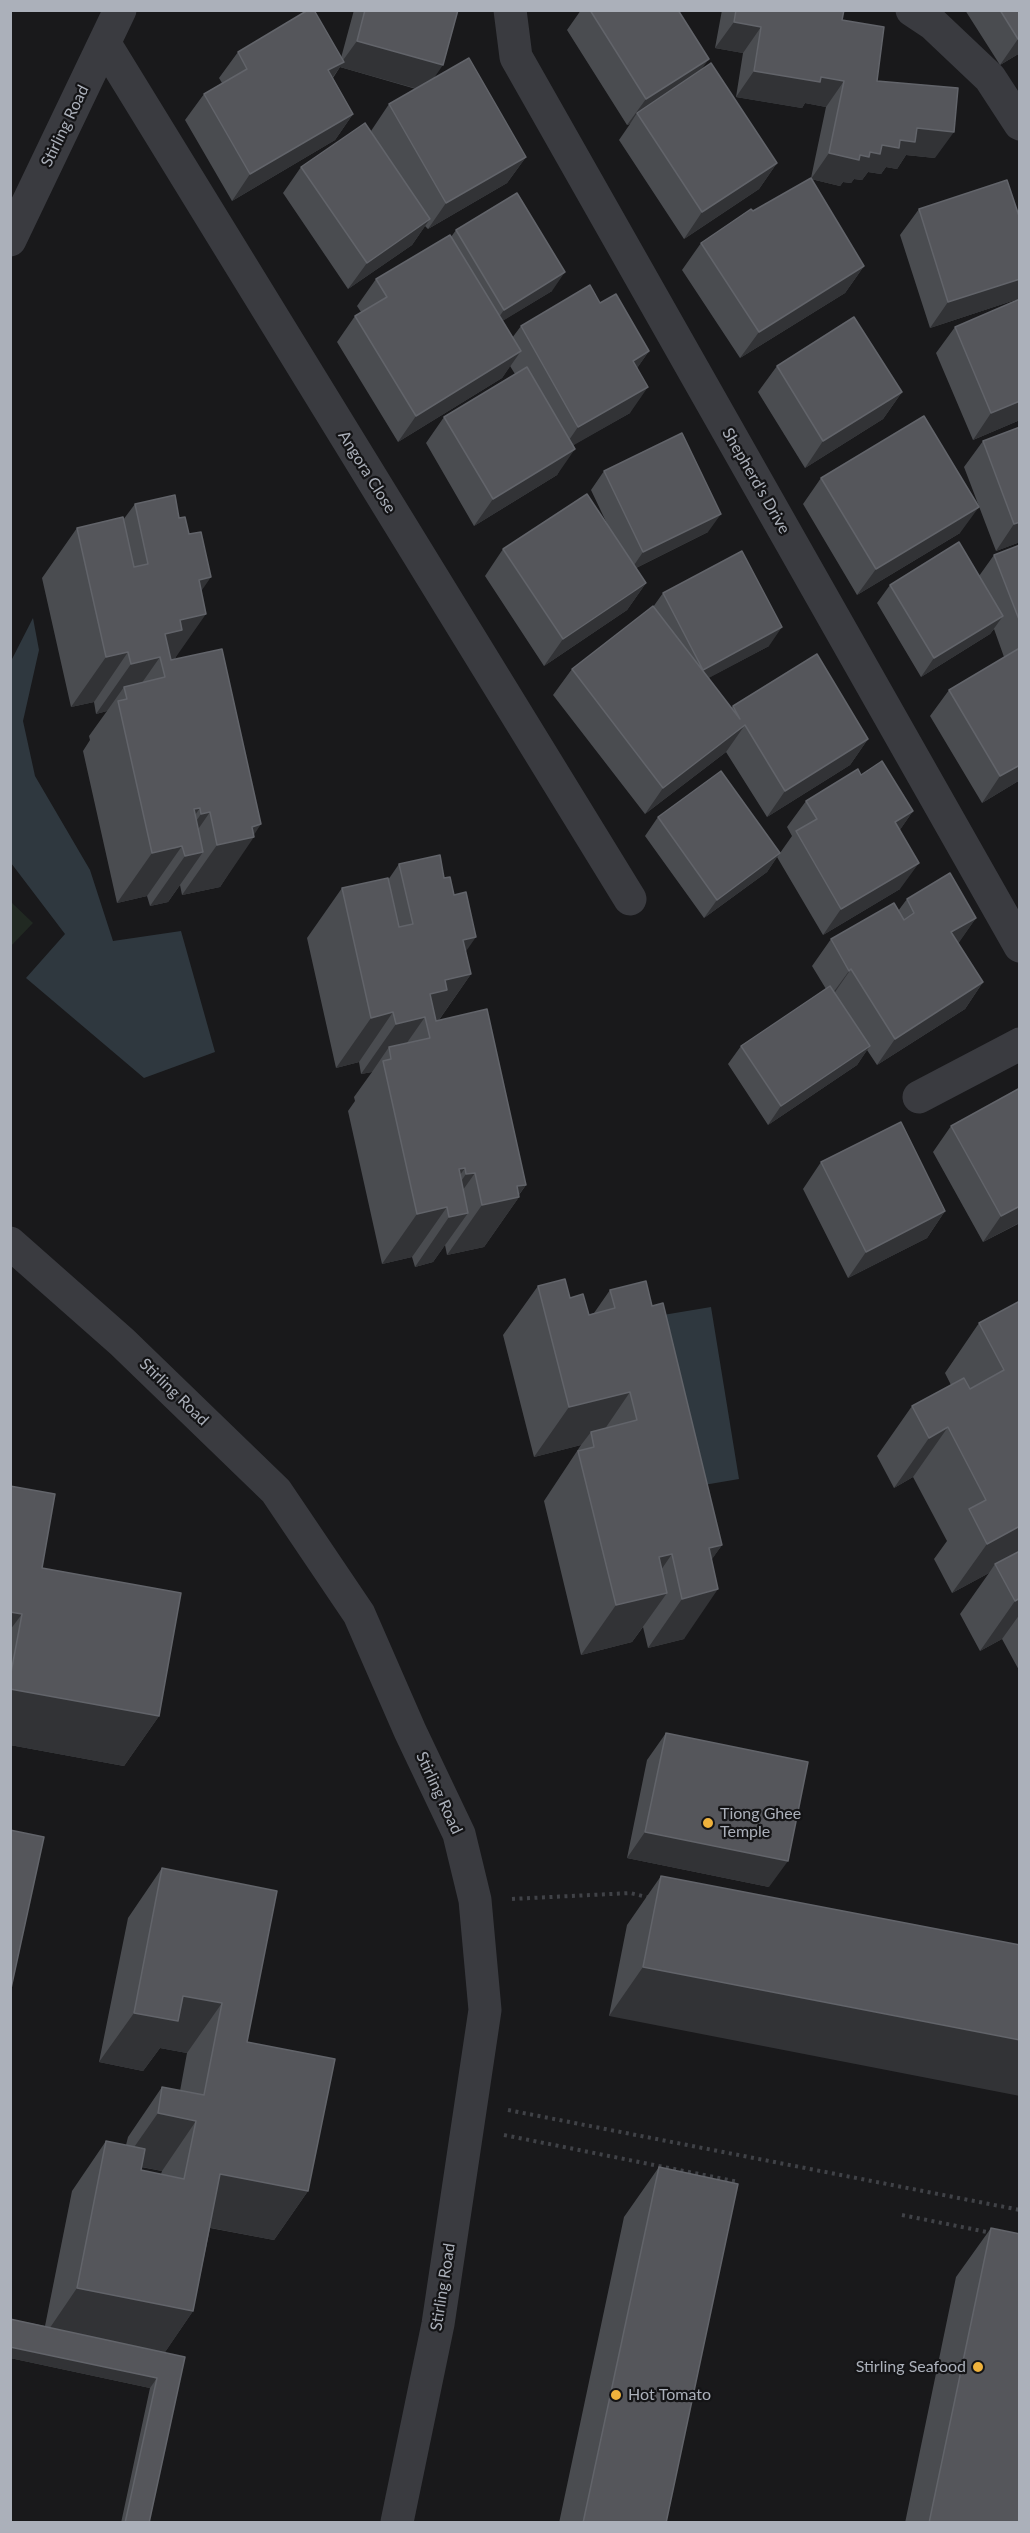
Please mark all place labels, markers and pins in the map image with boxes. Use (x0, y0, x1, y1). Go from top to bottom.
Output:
place label: Tiong Ghee Temple (720, 1804, 801, 1842)
marker: Tiong Ghee Temple (701, 1816, 715, 1830)
place label: Stirling Seafood (856, 2357, 966, 2377)
marker: Stirling Seafood (971, 2360, 985, 2374)
place label: Hot Tomato (628, 2385, 711, 2405)
marker: Hot Tomato (609, 2388, 623, 2402)

